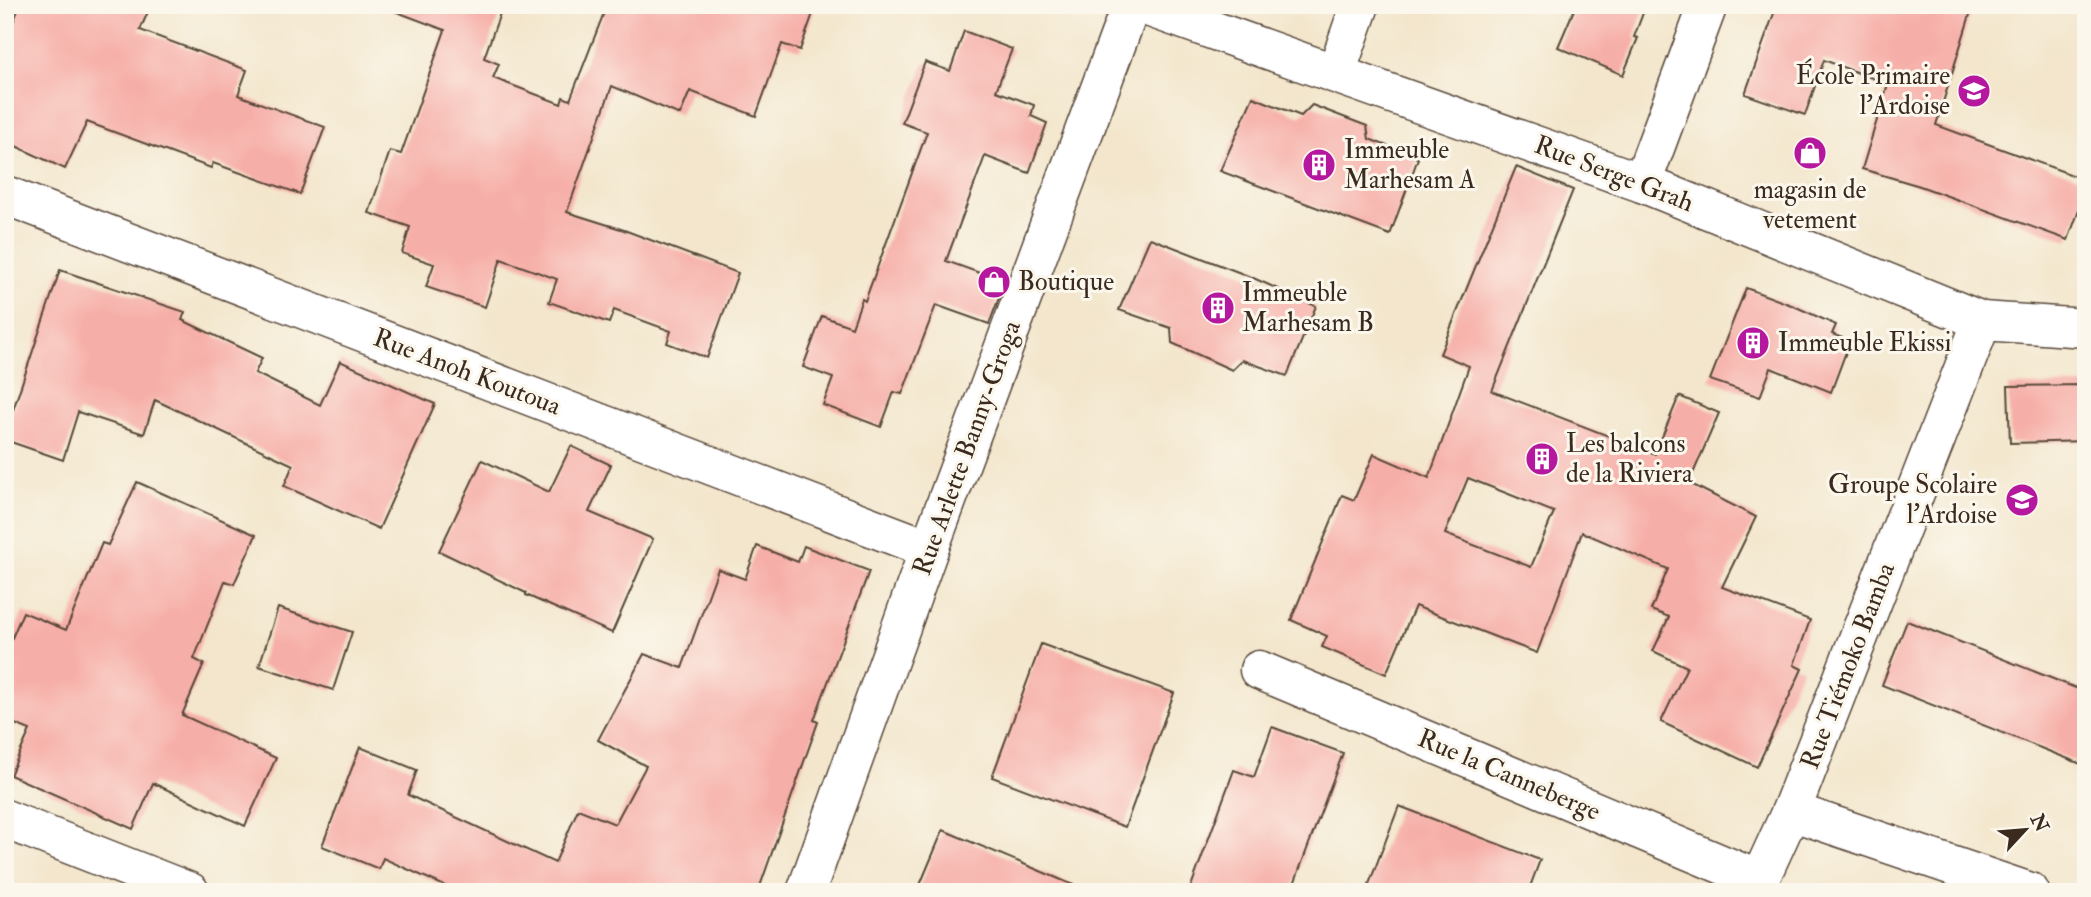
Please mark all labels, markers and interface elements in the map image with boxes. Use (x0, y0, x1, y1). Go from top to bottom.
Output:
place label: École Primaire l'Ardoise (1796, 58, 1950, 122)
school or university icon: École Primaire l'Ardoise (1955, 72, 1993, 110)
street label: Rue Serge Grah (1530, 129, 1699, 219)
place label: Immeuble Marhesam A (1344, 134, 1476, 196)
shop icon: magasin de vetement (1791, 134, 1829, 172)
building icon: Immeuble Marhesam A (1300, 146, 1338, 184)
place label: magasin de vetement (1754, 174, 1866, 236)
shop icon: Boutique (975, 263, 1013, 301)
place label: Boutique (1018, 266, 1114, 298)
place label: Immeuble Marhesam B (1242, 277, 1374, 339)
building icon: Immeuble Marhesam B (1199, 289, 1237, 327)
street label: Rue Arlette Banny-Groga (906, 316, 1028, 580)
street label: Rue Anoh Koutoua (369, 322, 565, 423)
building icon: Immeuble Ekissi (1734, 324, 1772, 362)
place label: Immeuble Ekissi (1778, 327, 1951, 359)
place label: Les balcons de la Riviera (1566, 428, 1693, 490)
building icon: Les balcons de la Riviera (1523, 440, 1561, 478)
place label: Groupe Scolaire l'Ardoise (1828, 469, 1997, 531)
school or university icon: Groupe Scolaire l'Ardoise (2003, 481, 2041, 519)
street label: Rue Tiémoko Bamba (1794, 558, 1902, 774)
street label: Rue la Canneberge (1413, 722, 1605, 828)
north arrow (1990, 796, 2060, 866)
text: N (2024, 809, 2054, 837)

